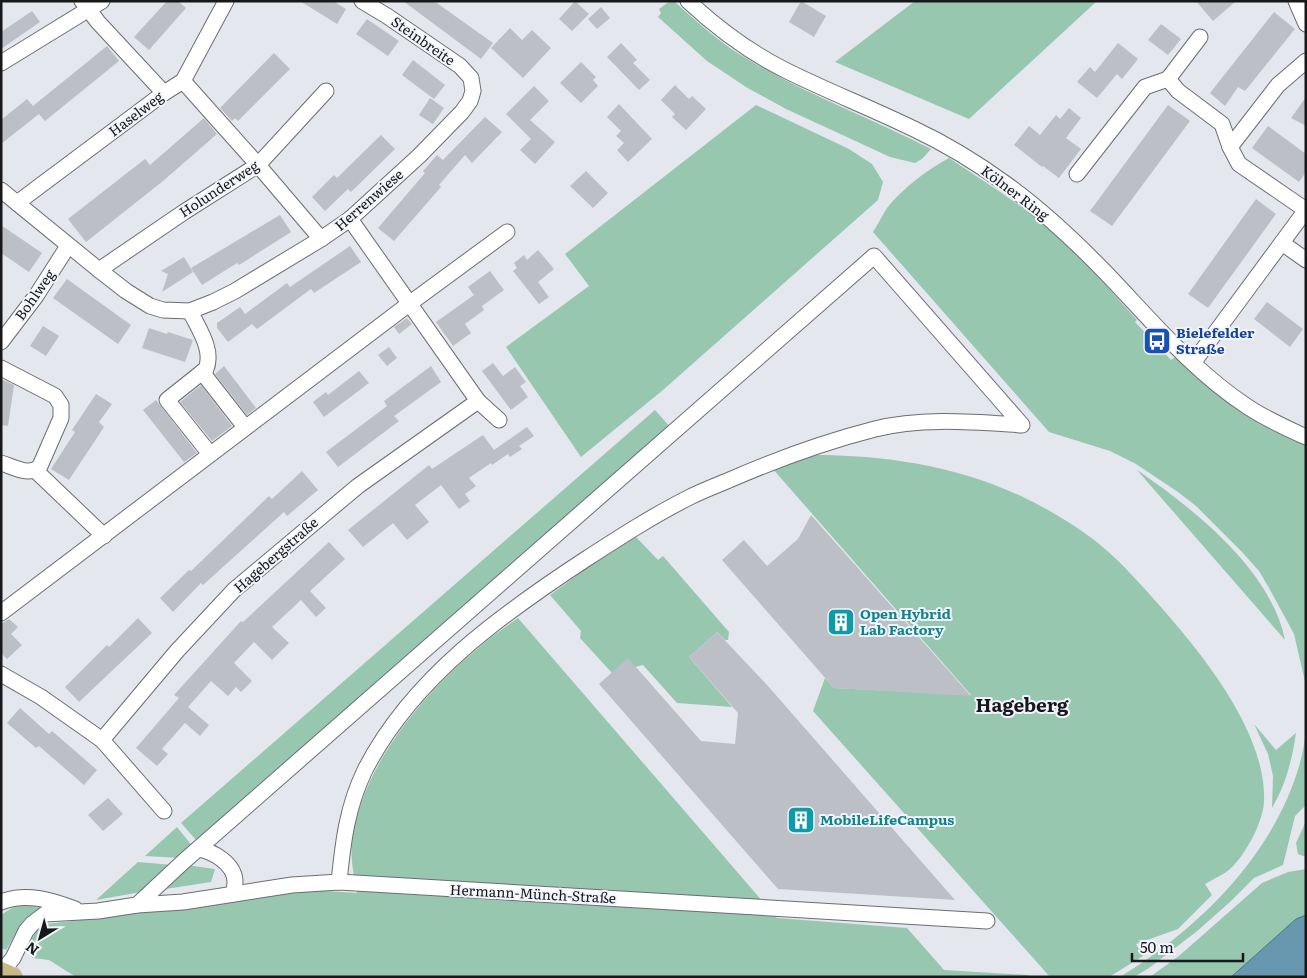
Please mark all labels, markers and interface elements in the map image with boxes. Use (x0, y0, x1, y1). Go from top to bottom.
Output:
street label: Steinbreite (388, 11, 460, 70)
street label: Haselweg (104, 86, 167, 140)
street label: Holunderweg (175, 155, 262, 221)
street label: Kölner Ring (977, 160, 1054, 225)
street label: Herrenwiese (330, 164, 407, 235)
street label: Bohlweg (9, 265, 59, 324)
place label: Bielefelder Straße (1176, 322, 1255, 358)
bus stop icon: Bielefelder Straße (1142, 326, 1172, 356)
street label: Hagebergstraße (229, 512, 322, 597)
place label: Open Hybrid Lab Factory (860, 603, 951, 639)
building icon: Open Hybrid Lab Factory (826, 607, 856, 637)
district label: Hageberg (976, 690, 1069, 718)
building icon: MobileLifeCampus (786, 805, 816, 835)
place label: MobileLifeCampus (820, 809, 954, 829)
street label: Hermann-Münch-Straße (449, 879, 617, 907)
north arrow (15, 913, 65, 963)
scale bar (1132, 930, 1243, 962)
text: 50 m (1140, 935, 1174, 958)
text: N (21, 938, 42, 961)

